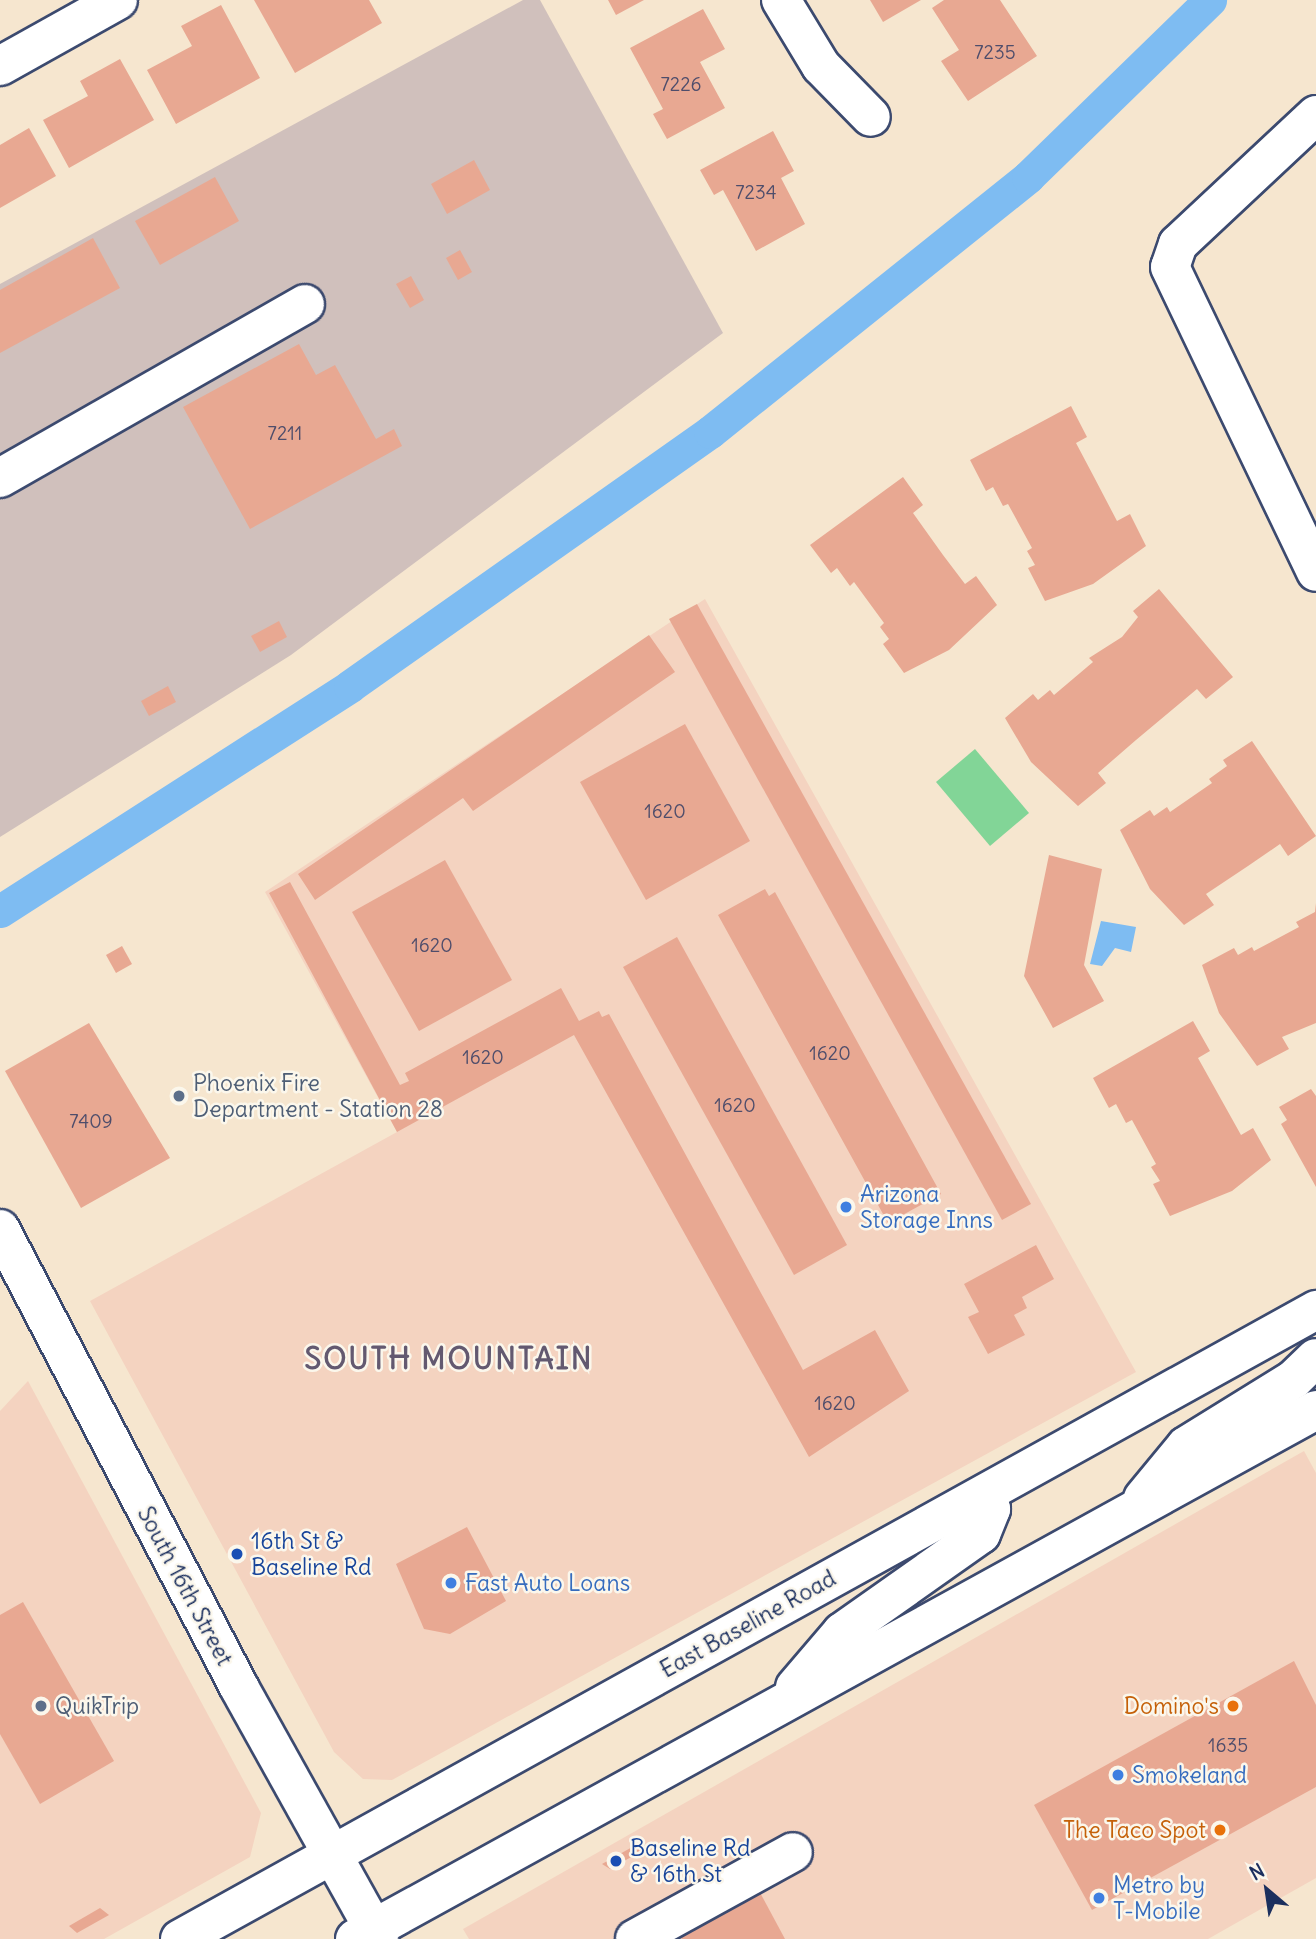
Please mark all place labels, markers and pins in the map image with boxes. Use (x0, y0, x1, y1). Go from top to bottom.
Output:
place label: Phoenix Fire Department - Station 28 (193, 1069, 443, 1123)
marker: Phoenix Fire Department - Station 28 (171, 1088, 187, 1104)
place label: Arizona Storage Inns (860, 1180, 993, 1234)
marker: Arizona Storage Inns (838, 1199, 854, 1215)
place label: 16th St & Baseline Rd (251, 1527, 372, 1581)
marker: 16th St & Baseline Rd (229, 1546, 245, 1562)
place label: Fast Auto Loans (465, 1569, 630, 1597)
marker: Fast Auto Loans (443, 1575, 459, 1591)
place label: QuikTrip (55, 1692, 139, 1720)
place label: Domino's (1124, 1692, 1219, 1720)
marker: QuikTrip (33, 1698, 49, 1714)
marker: Domino's (1225, 1698, 1241, 1714)
place label: Smokeland (1132, 1761, 1247, 1789)
marker: Smokeland (1110, 1767, 1126, 1783)
place label: The Taco Spot (1063, 1816, 1206, 1844)
marker: The Taco Spot (1212, 1822, 1228, 1838)
place label: Baseline Rd & 16th St (630, 1834, 751, 1888)
marker: Baseline Rd & 16th St (608, 1853, 624, 1869)
place label: Metro by T-Mobile (1113, 1871, 1205, 1925)
marker: Metro by T-Mobile (1091, 1890, 1107, 1906)

